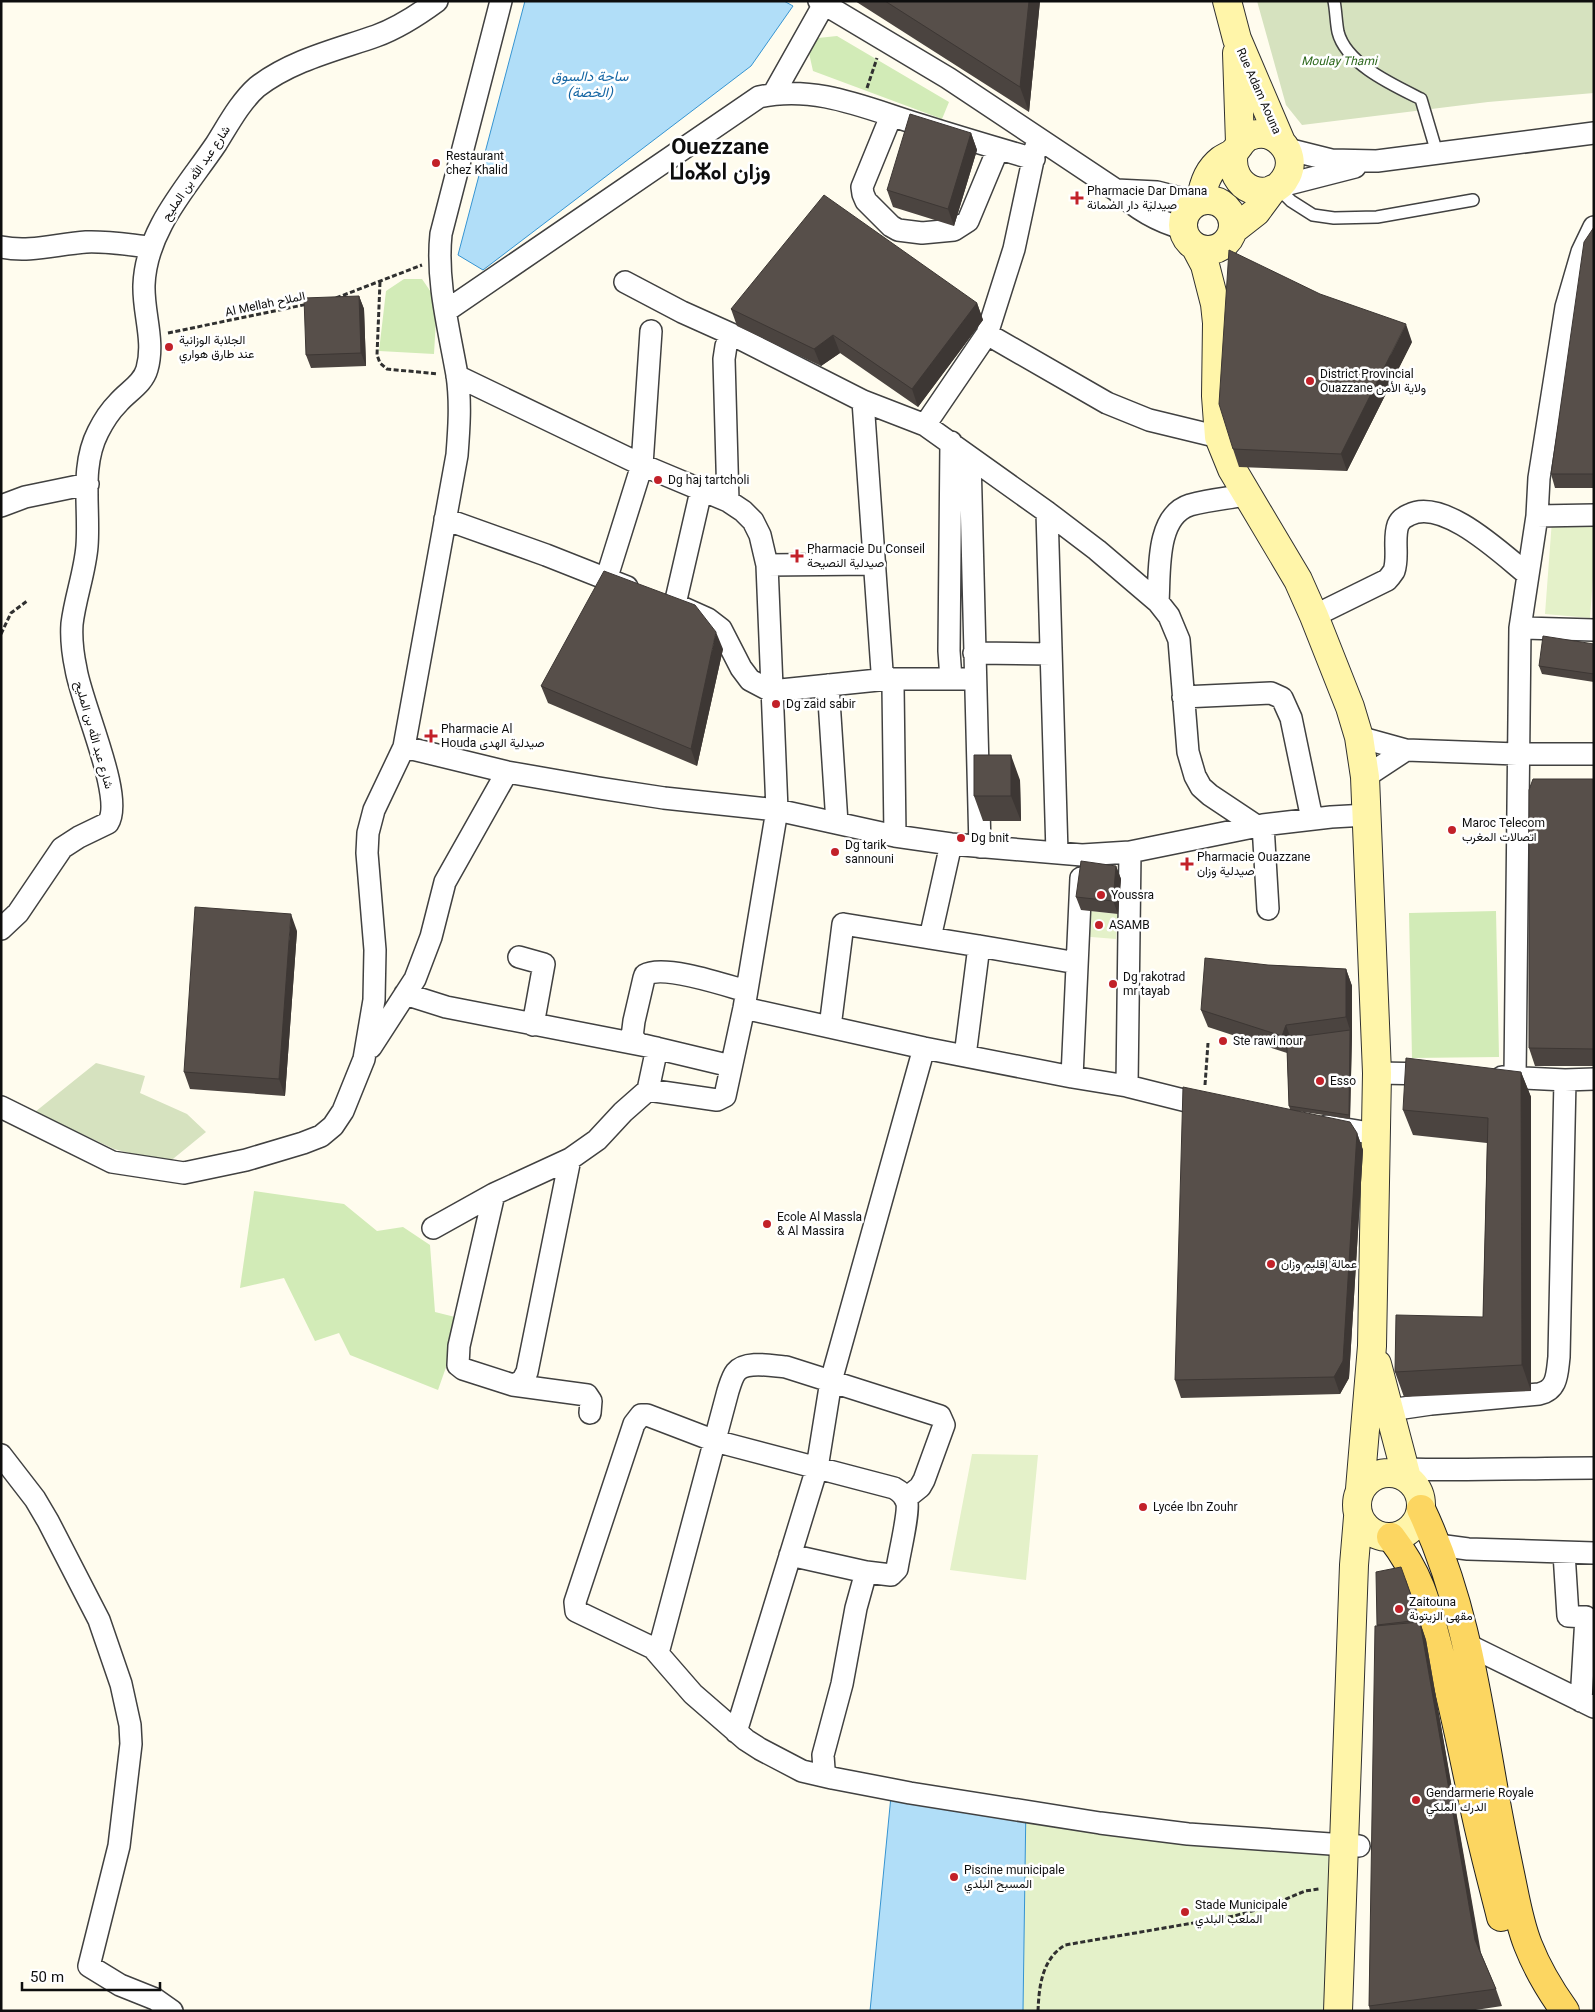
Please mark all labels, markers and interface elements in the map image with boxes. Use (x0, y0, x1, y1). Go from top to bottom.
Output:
street label: Rue Adam Aouna (1231, 45, 1285, 137)
park label: Moulay Thami (1301, 53, 1379, 71)
water label: ساحة دالسوق (الخصة) (552, 67, 629, 105)
street label: شارع عبد الله بن المليح (158, 122, 235, 225)
district label: Ouezzane ⵡⴰⵣⴰⵏ وزان (669, 131, 771, 191)
place label: Restaurant chez Khalid (446, 148, 508, 180)
marker: Restaurant chez Khalid (430, 157, 442, 169)
place label: Pharmacie Dar Dmana صيدلية دار الضمانة (1087, 183, 1207, 215)
marker: Pharmacie Dar Dmana صيدلية دار الضمانة (1071, 192, 1083, 204)
street label: Al Mellah الملاح (224, 288, 307, 322)
place label: الجلابة الوزانية عند طارق هواري (179, 332, 254, 364)
marker: الجلابة الوزانية عند طارق هواري (163, 341, 175, 353)
place label: District Provincial Ouazzane ولاية الأمن (1320, 366, 1426, 398)
marker: District Provincial Ouazzane ولاية الأمن (1304, 375, 1316, 387)
place label: Dg haj tartcholi (668, 472, 749, 490)
marker: Dg haj tartcholi (652, 474, 664, 486)
place label: Pharmacie Du Conseil صيدلية النصيحة (807, 541, 925, 573)
marker: Pharmacie Du Conseil صيدلية النصيحة (791, 550, 803, 562)
street label: شارع عبد الله بن المليح (69, 679, 117, 791)
place label: Dg zaid sabir (786, 696, 856, 714)
marker: Dg zaid sabir (770, 698, 782, 710)
place label: Pharmacie Al Houda صيدلية الهدى (441, 721, 545, 753)
marker: Pharmacie Al Houda صيدلية الهدى (425, 730, 437, 742)
place label: Maroc Telecom اتصالات المغرب (1462, 815, 1545, 847)
marker: Maroc Telecom اتصالات المغرب (1446, 824, 1458, 836)
place label: Dg bnit (971, 830, 1009, 848)
marker: Dg bnit (955, 832, 967, 844)
place label: Dg tarik sannouni (845, 837, 894, 869)
marker: Dg tarik sannouni (829, 846, 841, 858)
place label: Pharmacie Ouazzane صيدلية وزان (1197, 849, 1310, 881)
marker: Pharmacie Ouazzane صيدلية وزان (1181, 858, 1193, 870)
place label: Youssra (1111, 887, 1154, 905)
marker: Youssra (1095, 889, 1107, 901)
place label: ASAMB (1109, 917, 1150, 935)
marker: ASAMB (1093, 919, 1105, 931)
place label: Dg rakotrad mr tayab (1123, 969, 1185, 1001)
marker: Dg rakotrad mr tayab (1107, 978, 1119, 990)
place label: Ste rawi nour (1233, 1033, 1303, 1051)
marker: Ste rawi nour (1217, 1035, 1229, 1047)
place label: Esso (1330, 1073, 1356, 1091)
marker: Esso (1314, 1075, 1326, 1087)
place label: Ecole Al Massla & Al Massira (777, 1209, 862, 1241)
marker: Ecole Al Massla & Al Massira (761, 1218, 773, 1230)
place label: عمالة إقليم وزان (1281, 1256, 1357, 1274)
marker: عمالة إقليم وزان (1265, 1258, 1277, 1270)
place label: Lycée Ibn Zouhr (1153, 1499, 1238, 1517)
marker: Lycée Ibn Zouhr (1137, 1501, 1149, 1513)
place label: Zaitouna مقهى الزيتونة (1409, 1594, 1473, 1626)
marker: Zaitouna مقهى الزيتونة (1393, 1603, 1405, 1615)
place label: Gendarmerie Royale الدرك الملكي (1426, 1785, 1534, 1817)
marker: Gendarmerie Royale الدرك الملكي (1410, 1794, 1422, 1806)
place label: Piscine municipale المسبح البلدي (964, 1862, 1065, 1894)
marker: Piscine municipale المسبح البلدي (948, 1871, 960, 1883)
place label: Stade Municipale الملعب البلدي (1195, 1897, 1287, 1929)
marker: Stade Municipale الملعب البلدي (1179, 1906, 1191, 1918)
scale bar (22, 1960, 160, 1992)
text: 50 m (30, 1967, 64, 1990)

